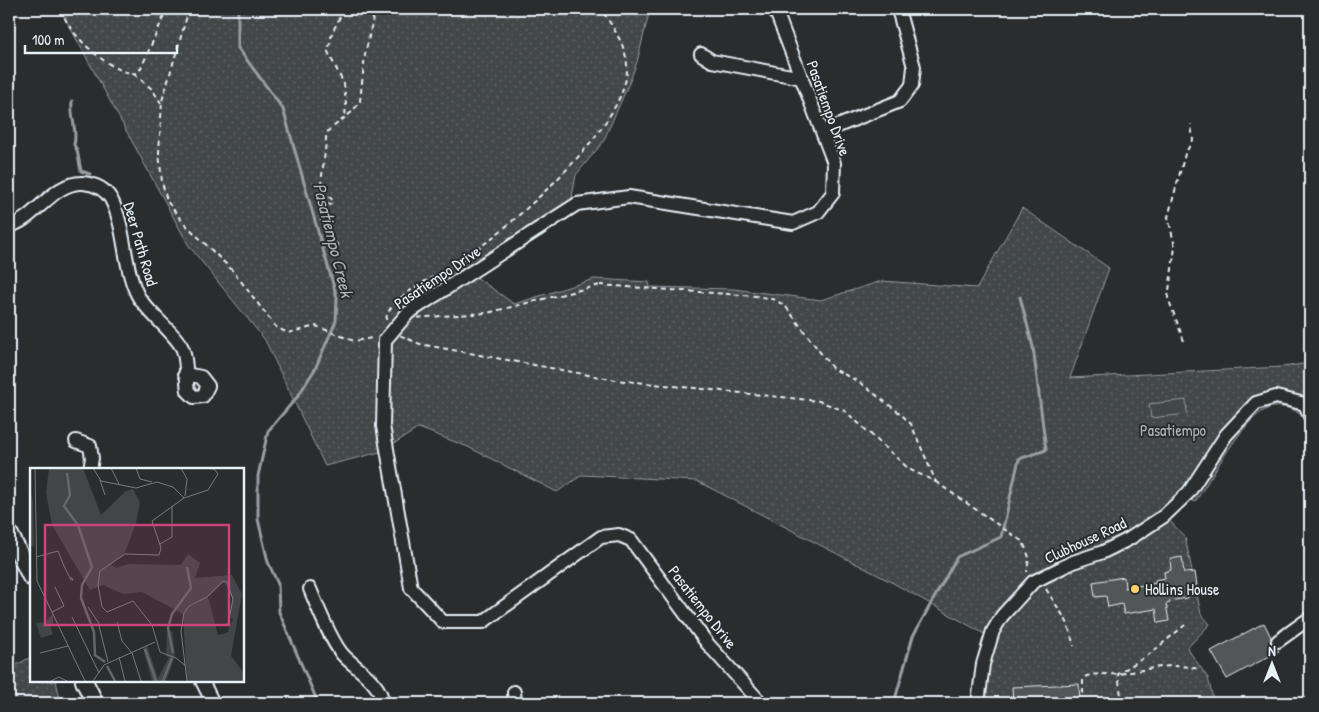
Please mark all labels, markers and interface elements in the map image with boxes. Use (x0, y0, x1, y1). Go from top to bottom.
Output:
scale bar (25, 22, 178, 54)
text: 100 m (32, 29, 65, 50)
street label: Pasatiempo Drive (802, 57, 857, 159)
water label: Pasatiempo Creek (307, 180, 360, 301)
street label: Deer Path Road (119, 199, 163, 289)
street label: Pasatiempo Drive (389, 240, 485, 314)
park label: Pasatiempo (1140, 419, 1207, 441)
inset map (30, 468, 244, 682)
street label: Clubhouse Road (1040, 511, 1130, 569)
street label: Pasatiempo Drive (664, 561, 743, 654)
place label: Hollins House (1145, 578, 1220, 600)
marker: Hollins House (1129, 583, 1141, 595)
north arrow (1246, 640, 1296, 690)
text: N (1268, 641, 1276, 660)

